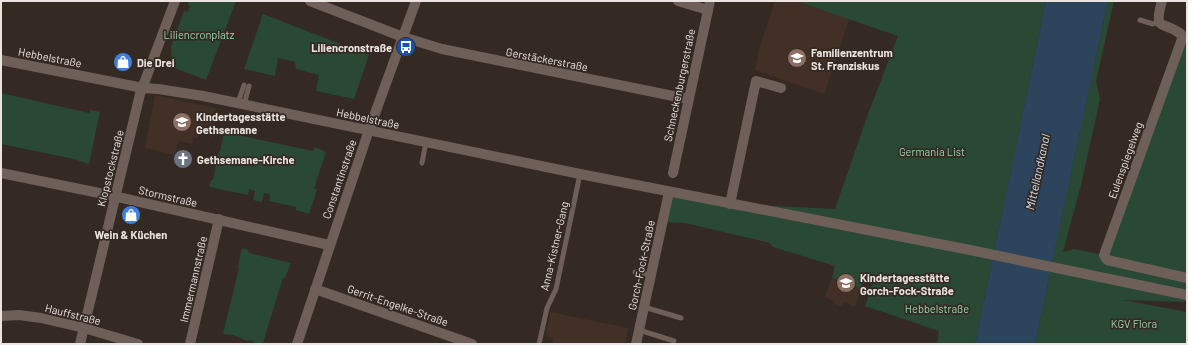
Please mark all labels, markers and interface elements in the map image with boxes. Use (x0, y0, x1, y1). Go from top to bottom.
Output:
street label: Schneckenburgerstraße (661, 27, 697, 143)
park label: Liliencronplatz (164, 28, 234, 41)
bus stop icon: Liliencronstraße (395, 36, 417, 58)
place label: Liliencronstraße (311, 41, 392, 54)
street label: Hebbelstraße (17, 44, 83, 70)
street label: Gerstäckerstraße (505, 45, 589, 73)
place label: Familienzentrum St. Franziskus (811, 46, 893, 72)
school or university icon: Familienzentrum St. Franziskus (786, 47, 808, 69)
shop icon: Die Drei (112, 51, 134, 73)
place label: Die Drei (137, 56, 175, 69)
street label: Hebbelstraße (335, 105, 401, 131)
place label: Kindertagesstätte Gethsemane (196, 110, 285, 136)
school or university icon: Kindertagesstätte Gethsemane (171, 111, 193, 133)
street label: Eulenspiegelweg (1105, 120, 1145, 200)
street label: Klopstockstraße (94, 128, 126, 208)
water label: Mittellandkanal (1022, 132, 1052, 211)
street label: Constantinstraße (319, 138, 359, 220)
park label: Germania List (899, 145, 965, 158)
church icon: Gethsemane-Kirche (172, 148, 194, 170)
place label: Gethsemane-Kirche (197, 153, 294, 166)
street label: Stormstraße (137, 183, 199, 209)
street label: Anna-Kistner-Gang (537, 200, 571, 292)
shop icon: Wein & Küchen (120, 204, 142, 226)
street label: Gorch-Fock-Straße (625, 219, 657, 311)
place label: Wein & Küchen (95, 228, 167, 241)
street label: Immermannstraße (177, 234, 209, 323)
place label: Kindertagesstätte Gorch-Fock-Straße (860, 271, 954, 297)
school or university icon: Kindertagesstätte Gorch-Fock-Straße (835, 272, 857, 294)
street label: Gerrit-Engelke-Straße (346, 282, 450, 328)
street label: Hauffstraße (44, 301, 102, 327)
park label: Hebbelstraße (905, 302, 969, 315)
park label: KGV Flora (1111, 317, 1157, 330)

